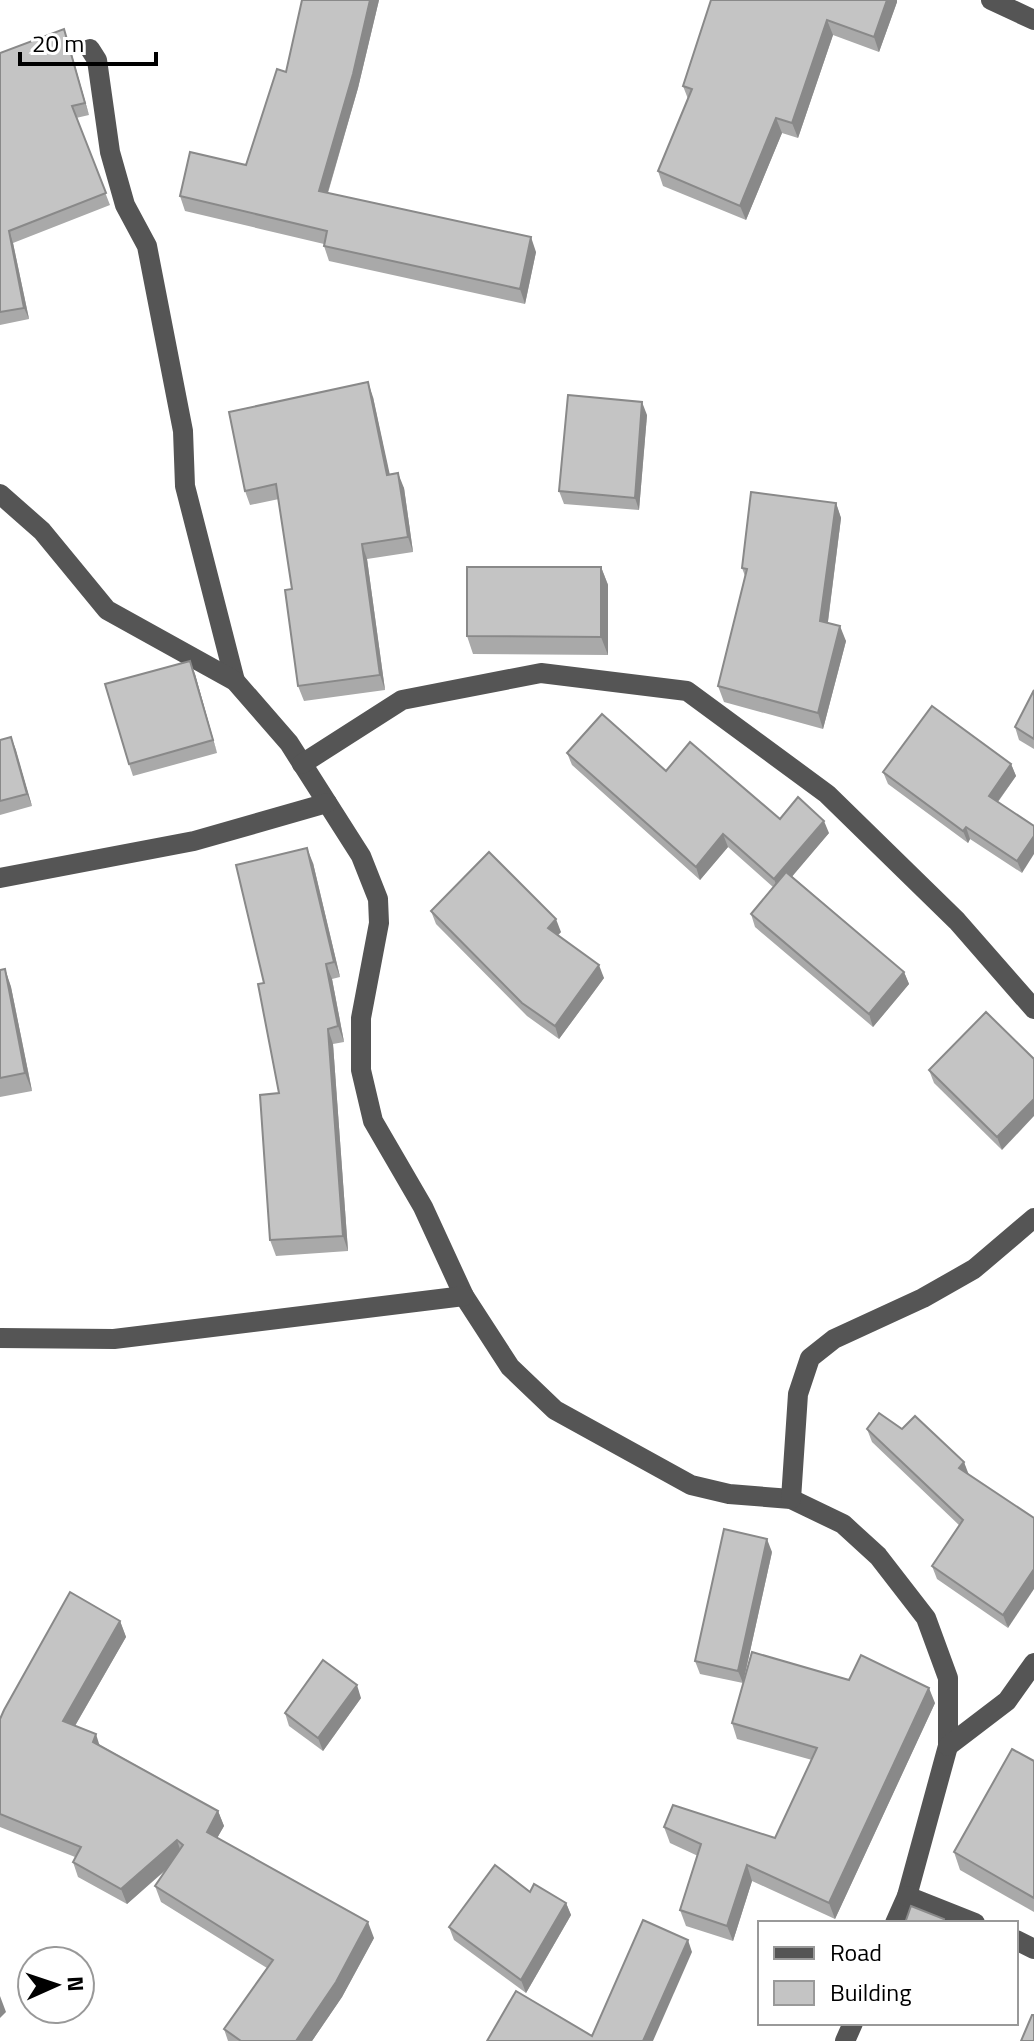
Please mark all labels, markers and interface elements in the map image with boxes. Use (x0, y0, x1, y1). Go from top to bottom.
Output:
scale bar (20, 16, 156, 66)
text: 20 m (32, 25, 84, 61)
legend (758, 1921, 1018, 2025)
text: Road (830, 1934, 882, 1970)
north arrow (16, 1945, 96, 2025)
text: Building (830, 1974, 912, 2010)
text: N (59, 1975, 93, 1992)

